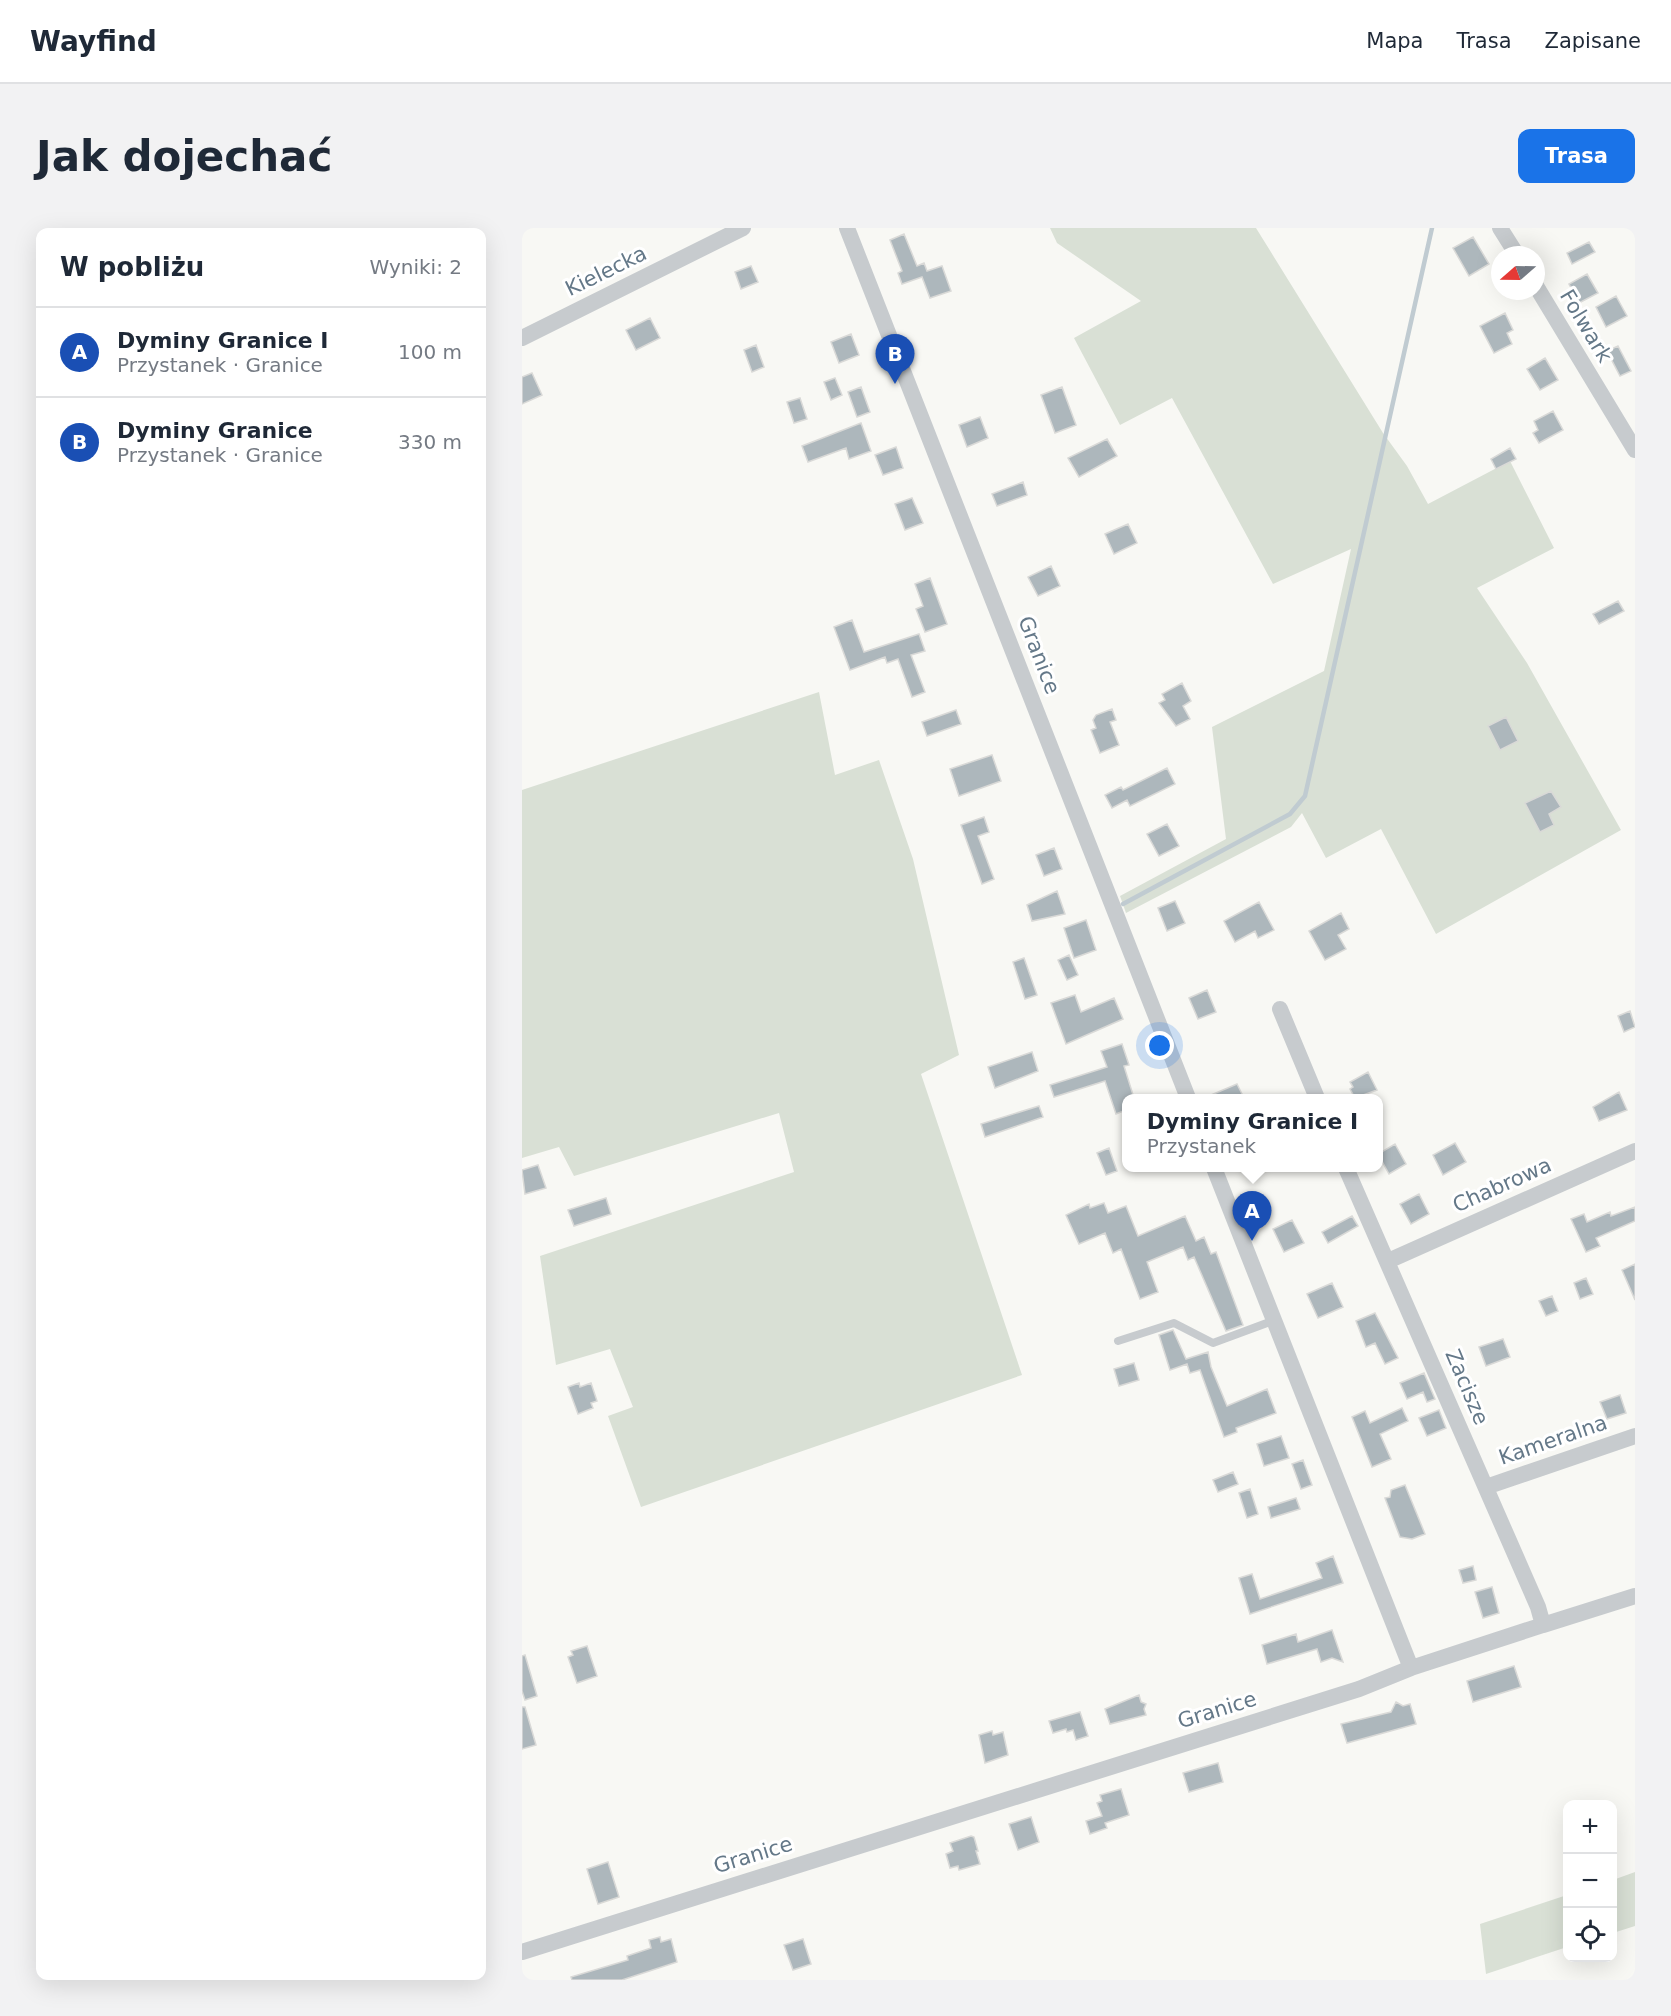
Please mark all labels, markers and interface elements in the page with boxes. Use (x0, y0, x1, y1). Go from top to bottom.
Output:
text: Wayfind (30, 25, 157, 58)
text: Mapa (1366, 29, 1423, 53)
text: Trasa (1456, 29, 1512, 53)
text: Zapisane (1545, 29, 1641, 53)
button: Trasa (1518, 129, 1635, 183)
text: Jak dojechać (36, 132, 332, 181)
street label: Kielecka (561, 241, 651, 301)
north arrow (1491, 246, 1545, 300)
text: W pobliżu (60, 252, 204, 282)
text: Wyniki: 2 (370, 255, 462, 279)
street label: Folwark (1555, 285, 1618, 368)
text: Dyminy Granice I (117, 328, 329, 353)
pin: B (876, 334, 914, 384)
text: A (72, 340, 87, 364)
text: 100 m (398, 340, 462, 364)
text: Przystanek · Granice (117, 353, 323, 377)
text: Dyminy Granice (117, 418, 313, 443)
text: B (72, 430, 87, 454)
text: 330 m (398, 430, 462, 454)
text: Przystanek · Granice (117, 443, 323, 467)
street label: Granice (1013, 613, 1065, 697)
your location (1145, 1031, 1174, 1060)
popup (1122, 1094, 1383, 1172)
text: Dyminy Granice I (1147, 1109, 1358, 1134)
text: Przystanek (1147, 1134, 1256, 1158)
street label: Chabrowa (1449, 1153, 1555, 1217)
pin: A (1232, 1192, 1272, 1241)
street label: Zacisze (1440, 1346, 1494, 1428)
street label: Kameralna (1496, 1410, 1610, 1470)
street label: Granice (1175, 1687, 1259, 1733)
map controls (1563, 1800, 1617, 1962)
button: + (1563, 1800, 1617, 1854)
street label: Granice (711, 1832, 795, 1878)
button: − (1563, 1854, 1617, 1908)
button: locate (1563, 1908, 1617, 1962)

